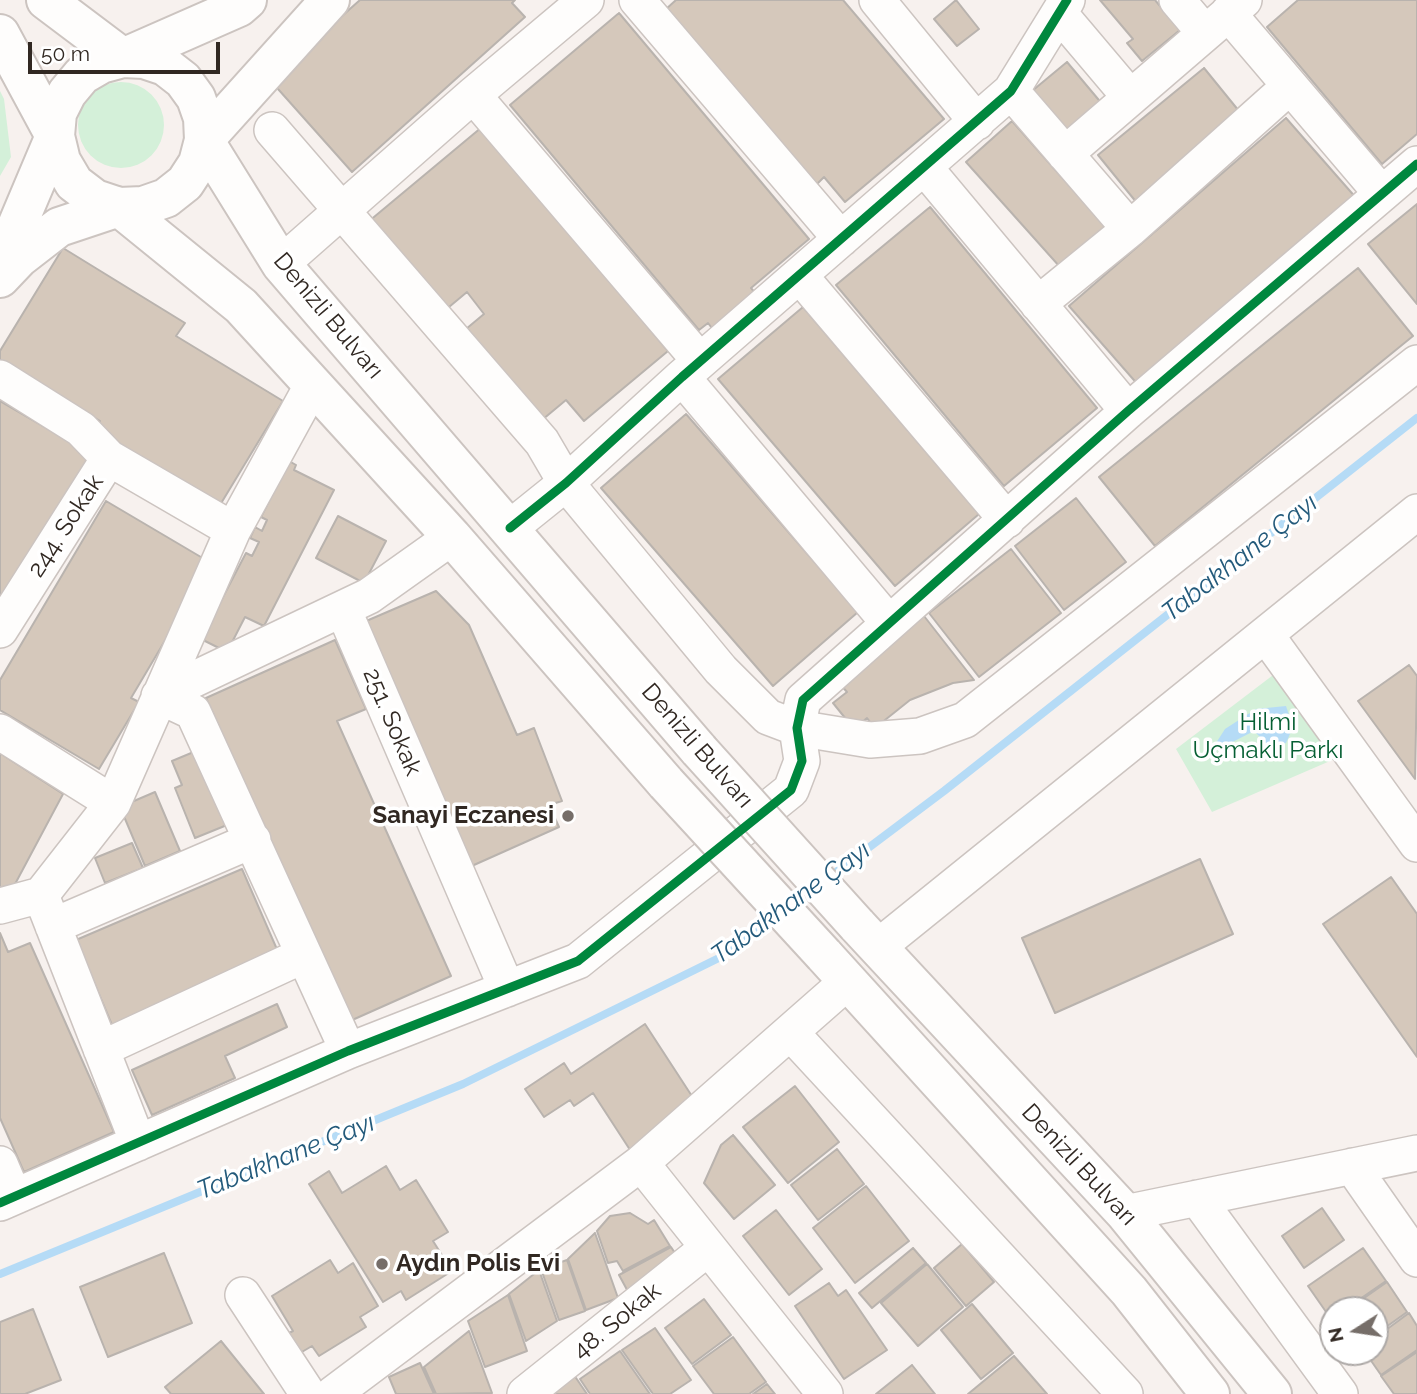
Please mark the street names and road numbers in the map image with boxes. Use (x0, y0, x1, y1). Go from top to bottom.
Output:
street label: Denizli Bulvarı (267, 247, 389, 385)
street label: 244. Sokak (22, 469, 110, 583)
street label: 251. Sokak (357, 664, 427, 780)
street label: Denizli Bulvarı (635, 678, 759, 814)
street label: Denizli Bulvarı (1015, 1098, 1143, 1232)
street label: 48. Sokak (567, 1277, 667, 1365)

